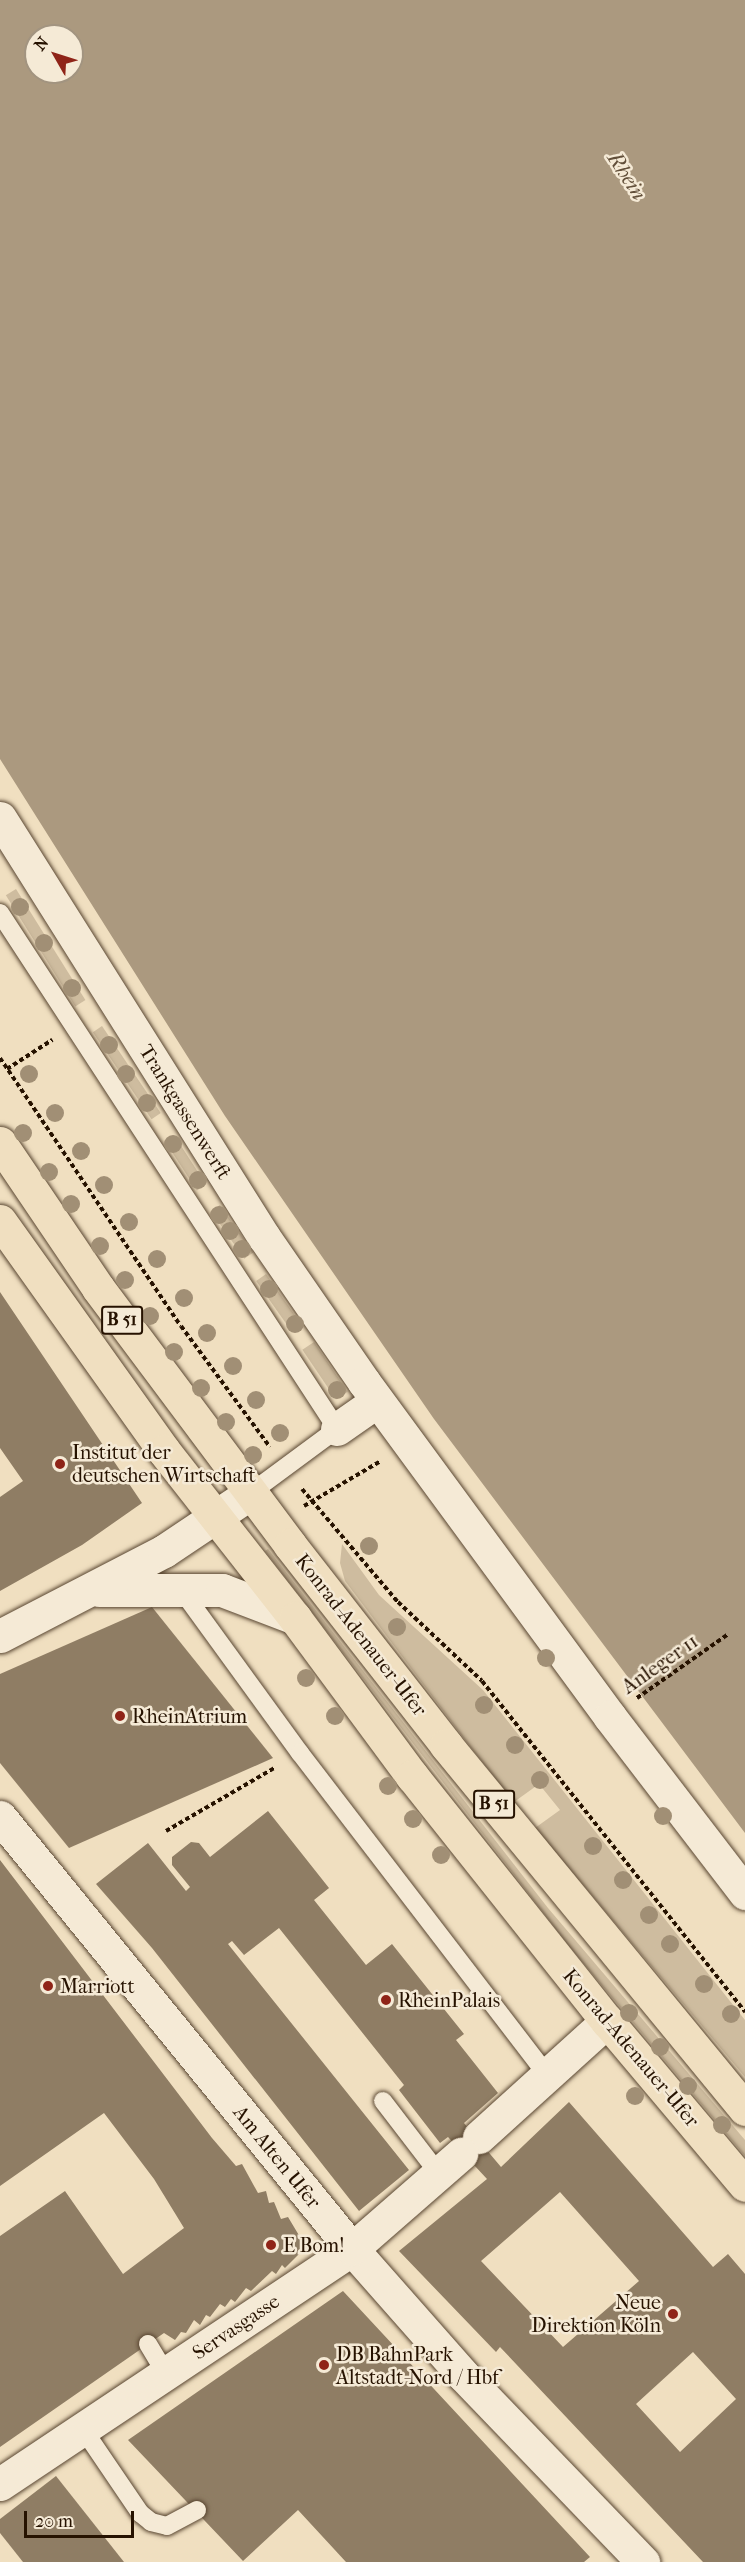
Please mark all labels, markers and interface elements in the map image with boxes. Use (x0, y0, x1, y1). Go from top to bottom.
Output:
north arrow (24, 24, 84, 84)
text: N (30, 33, 52, 54)
water label: Rhein (602, 147, 652, 205)
street label: Trankgassenwerft (134, 1040, 236, 1184)
road number: B 51 (101, 1305, 143, 1335)
place label: Institut der deutschen Wirtschaft (72, 1440, 256, 1487)
marker: Institut der deutschen Wirtschaft (53, 1457, 67, 1471)
street label: Konrad-Adenauer-Ufer (290, 1549, 432, 1721)
street label: Anleger 11 (617, 1629, 703, 1699)
place label: RheinAtrium (132, 1704, 247, 1728)
marker: RheinAtrium (113, 1709, 127, 1723)
road number: B 51 (473, 1789, 515, 1819)
street label: Konrad-Adenauer-Ufer (558, 1964, 704, 2132)
place label: Marriott (60, 1974, 135, 1998)
marker: Marriott (41, 1979, 55, 1993)
place label: RheinPalais (398, 1988, 500, 2012)
marker: RheinPalais (379, 1993, 393, 2007)
street label: Am Alten Ufer (228, 2101, 326, 2213)
place label: E Bom! (283, 2233, 345, 2257)
marker: E Bom! (264, 2238, 278, 2252)
street label: Servasgasse (188, 2289, 284, 2365)
place label: Neue Direktion Köln (531, 2290, 661, 2337)
marker: Neue Direktion Köln (666, 2307, 680, 2321)
place label: DB BahnPark Altstadt-Nord / Hbf (336, 2342, 499, 2389)
marker: DB BahnPark Altstadt-Nord / Hbf (317, 2358, 331, 2372)
scale bar (27, 2499, 136, 2537)
text: 20 m (35, 2511, 73, 2532)

